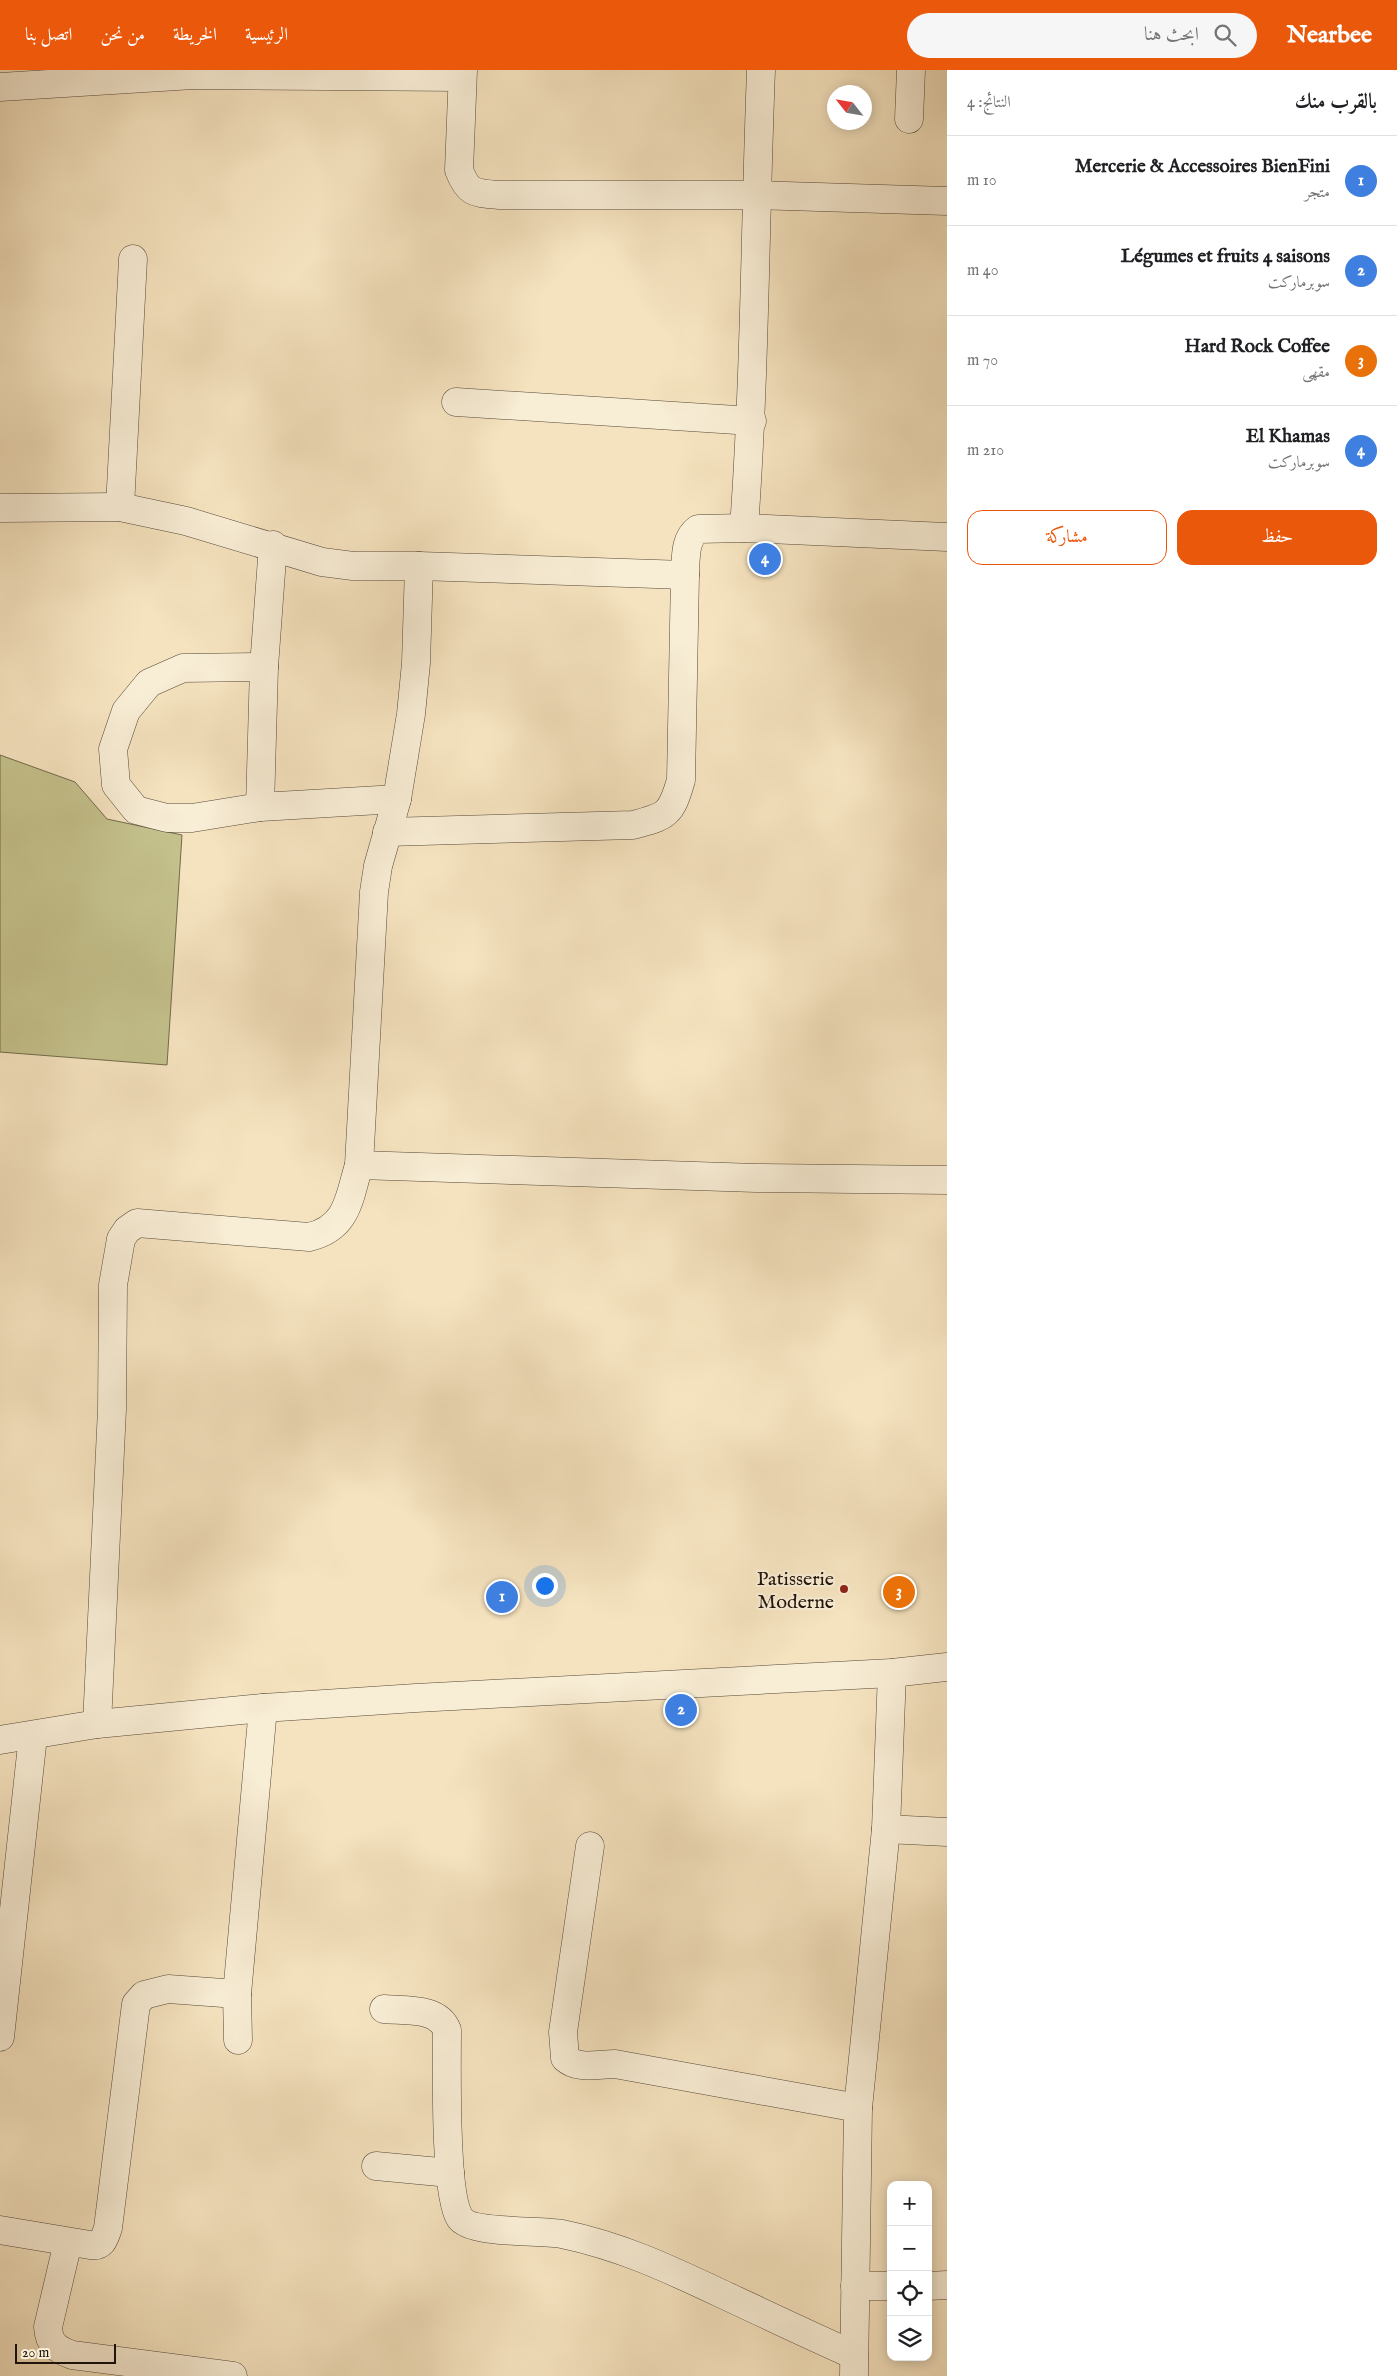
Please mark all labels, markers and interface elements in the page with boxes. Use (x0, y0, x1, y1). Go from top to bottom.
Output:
search box (907, 13, 1257, 58)
text: Nearbee (1287, 20, 1372, 51)
icon: search (1211, 21, 1239, 49)
text: ابحث هنا (1144, 23, 1199, 47)
text: اتصل بنا (25, 24, 72, 47)
text: من نحن (100, 24, 145, 47)
text: الخريطة (173, 24, 217, 47)
text: الرئيسية (245, 24, 288, 47)
north arrow (827, 85, 872, 130)
text: بالقرب منك (1295, 89, 1377, 116)
text: النتائج: 4 (967, 93, 1011, 113)
text: Mercerie & Accessoires BienFini (1075, 155, 1330, 179)
text: 10 m (967, 171, 997, 191)
text: 1 (1358, 171, 1364, 191)
text: متجر (1305, 183, 1330, 203)
text: Légumes et fruits 4 saisons (1121, 245, 1330, 269)
text: 40 m (967, 261, 999, 281)
text: 2 (1357, 261, 1365, 281)
text: سوبرماركت (1268, 273, 1330, 293)
text: Hard Rock Coffee (1185, 335, 1330, 359)
text: 70 m (967, 351, 998, 371)
text: 3 (1358, 351, 1364, 371)
text: مقهى (1302, 363, 1330, 383)
text: El Khamas (1246, 425, 1330, 449)
text: 210 m (967, 441, 1004, 461)
text: 4 (1357, 441, 1365, 461)
text: سوبرماركت (1268, 453, 1330, 473)
button: مشاركة (967, 510, 1167, 565)
button: حفظ (1177, 510, 1377, 565)
pin: 4 (749, 540, 781, 578)
place label: Patisserie Moderne (757, 1567, 834, 1615)
your location (532, 1573, 558, 1599)
pin: 3 (883, 1573, 915, 1611)
pin: 1 (486, 1578, 518, 1616)
marker: Patisserie Moderne (838, 1583, 850, 1595)
pin: 2 (665, 1691, 697, 1729)
map controls (887, 2181, 932, 2361)
button: + (887, 2181, 932, 2226)
button: − (887, 2226, 932, 2271)
button: locate (887, 2271, 932, 2316)
button: layers (887, 2316, 932, 2361)
scale bar (15, 2341, 116, 2364)
text: 20 m (22, 2344, 49, 2362)

